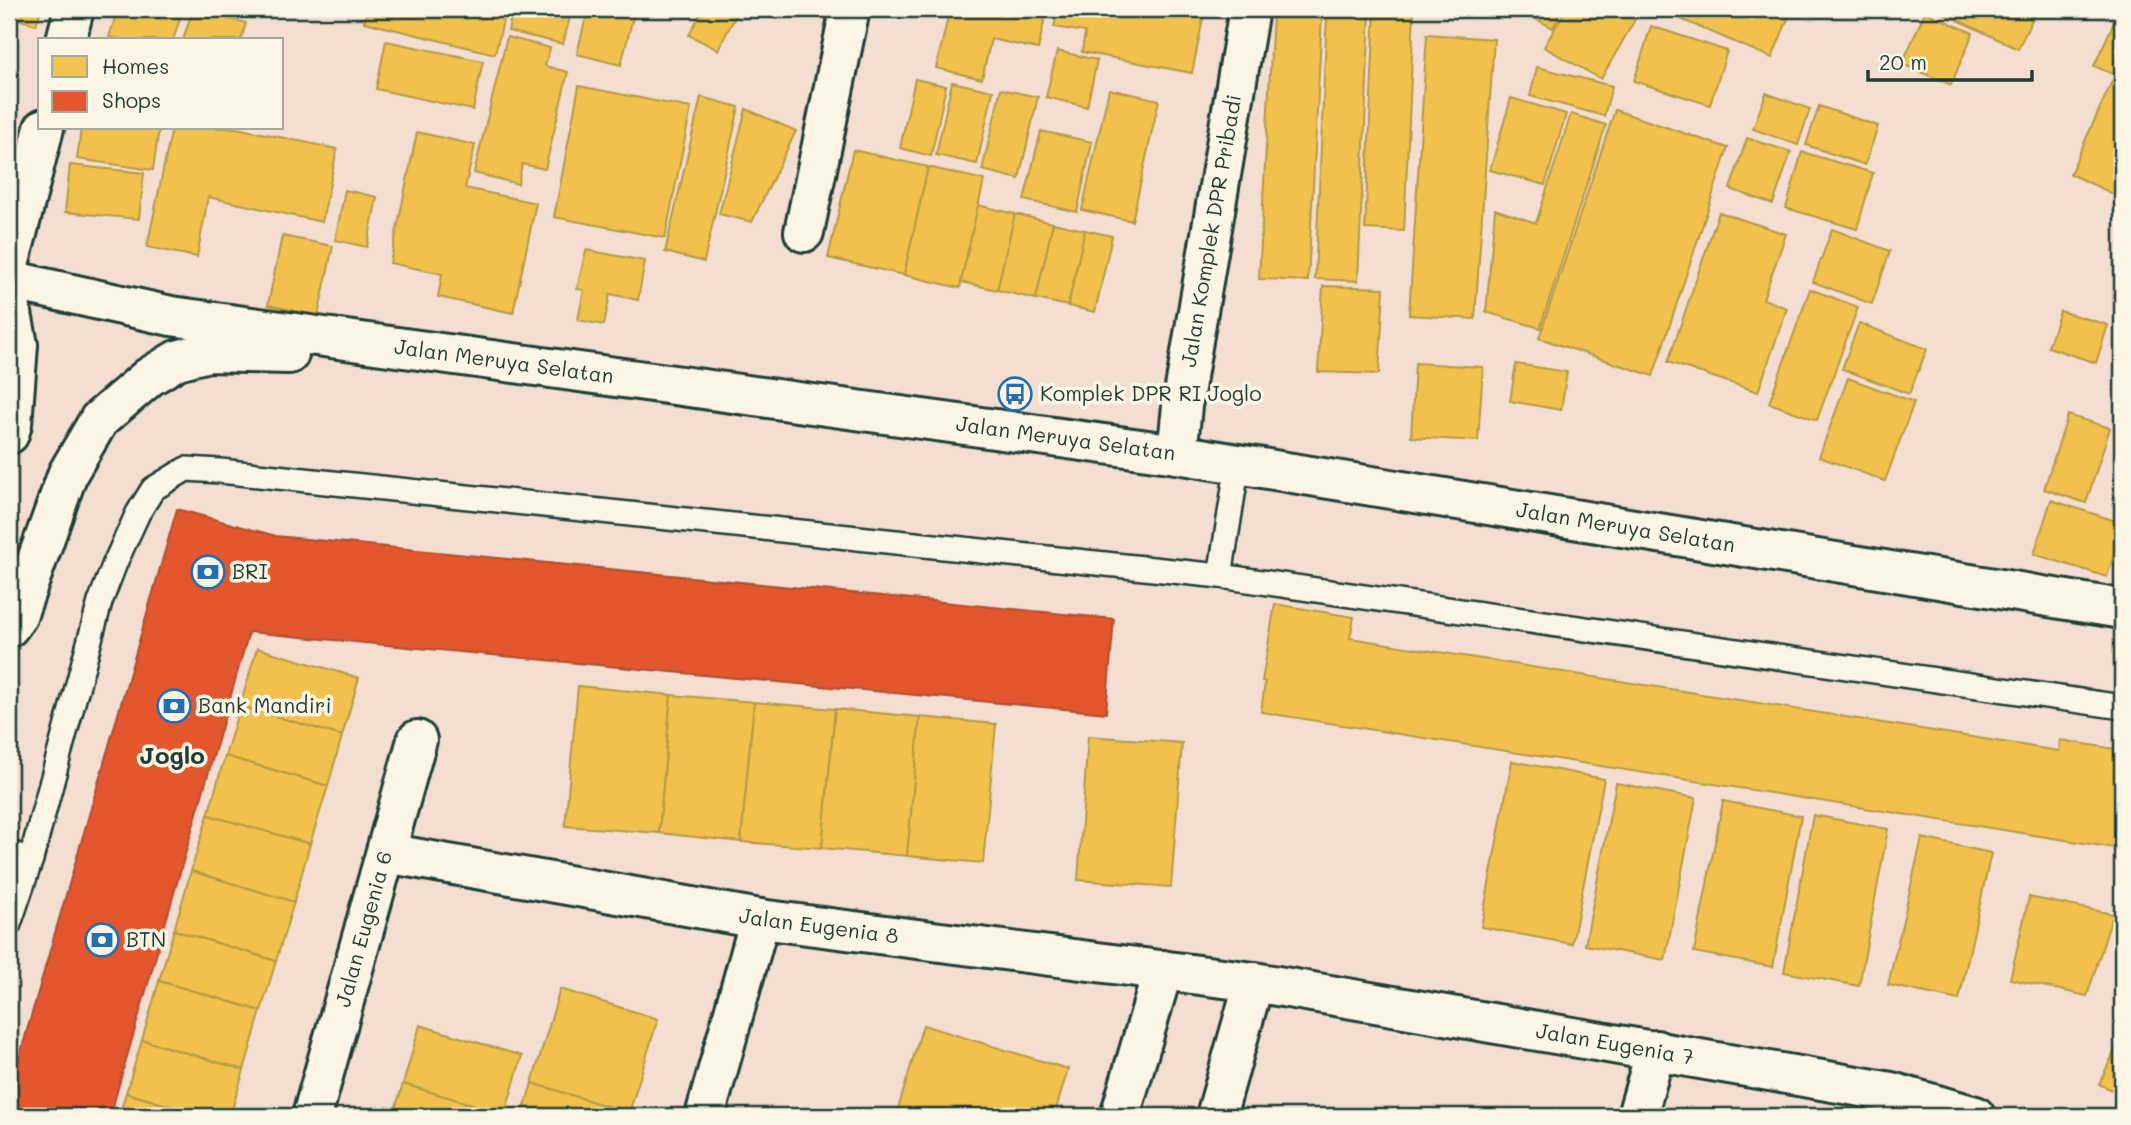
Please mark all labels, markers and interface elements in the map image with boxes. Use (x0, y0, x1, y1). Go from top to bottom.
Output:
legend (38, 38, 284, 130)
scale bar (1868, 38, 2033, 82)
text: 20 m (1879, 48, 1927, 75)
text: Homes (102, 52, 169, 79)
text: Shops (102, 86, 161, 113)
street label: Jalan Komplek DPR Pribadi (1174, 92, 1246, 369)
street label: Jalan Meruya Selatan (393, 332, 616, 389)
bus stop icon: Komplek DPR RI Joglo (996, 375, 1034, 413)
place label: Komplek DPR RI Joglo (1040, 379, 1262, 406)
street label: Jalan Meruya Selatan (954, 409, 1177, 466)
street label: Jalan Meruya Selatan (1515, 495, 1737, 557)
bank icon: BRI (189, 553, 227, 591)
place label: BRI (232, 557, 268, 584)
bank icon: Bank Mandiri (155, 687, 193, 725)
place label: Bank Mandiri (198, 691, 332, 718)
district label: Joglo (139, 739, 205, 770)
street label: Jalan Eugenia 6 (328, 848, 397, 1010)
street label: Jalan Eugenia 8 (737, 901, 900, 949)
bank icon: BTN (83, 921, 121, 959)
place label: BTN (126, 925, 166, 952)
street label: Jalan Eugenia 7 (1534, 1016, 1696, 1070)

